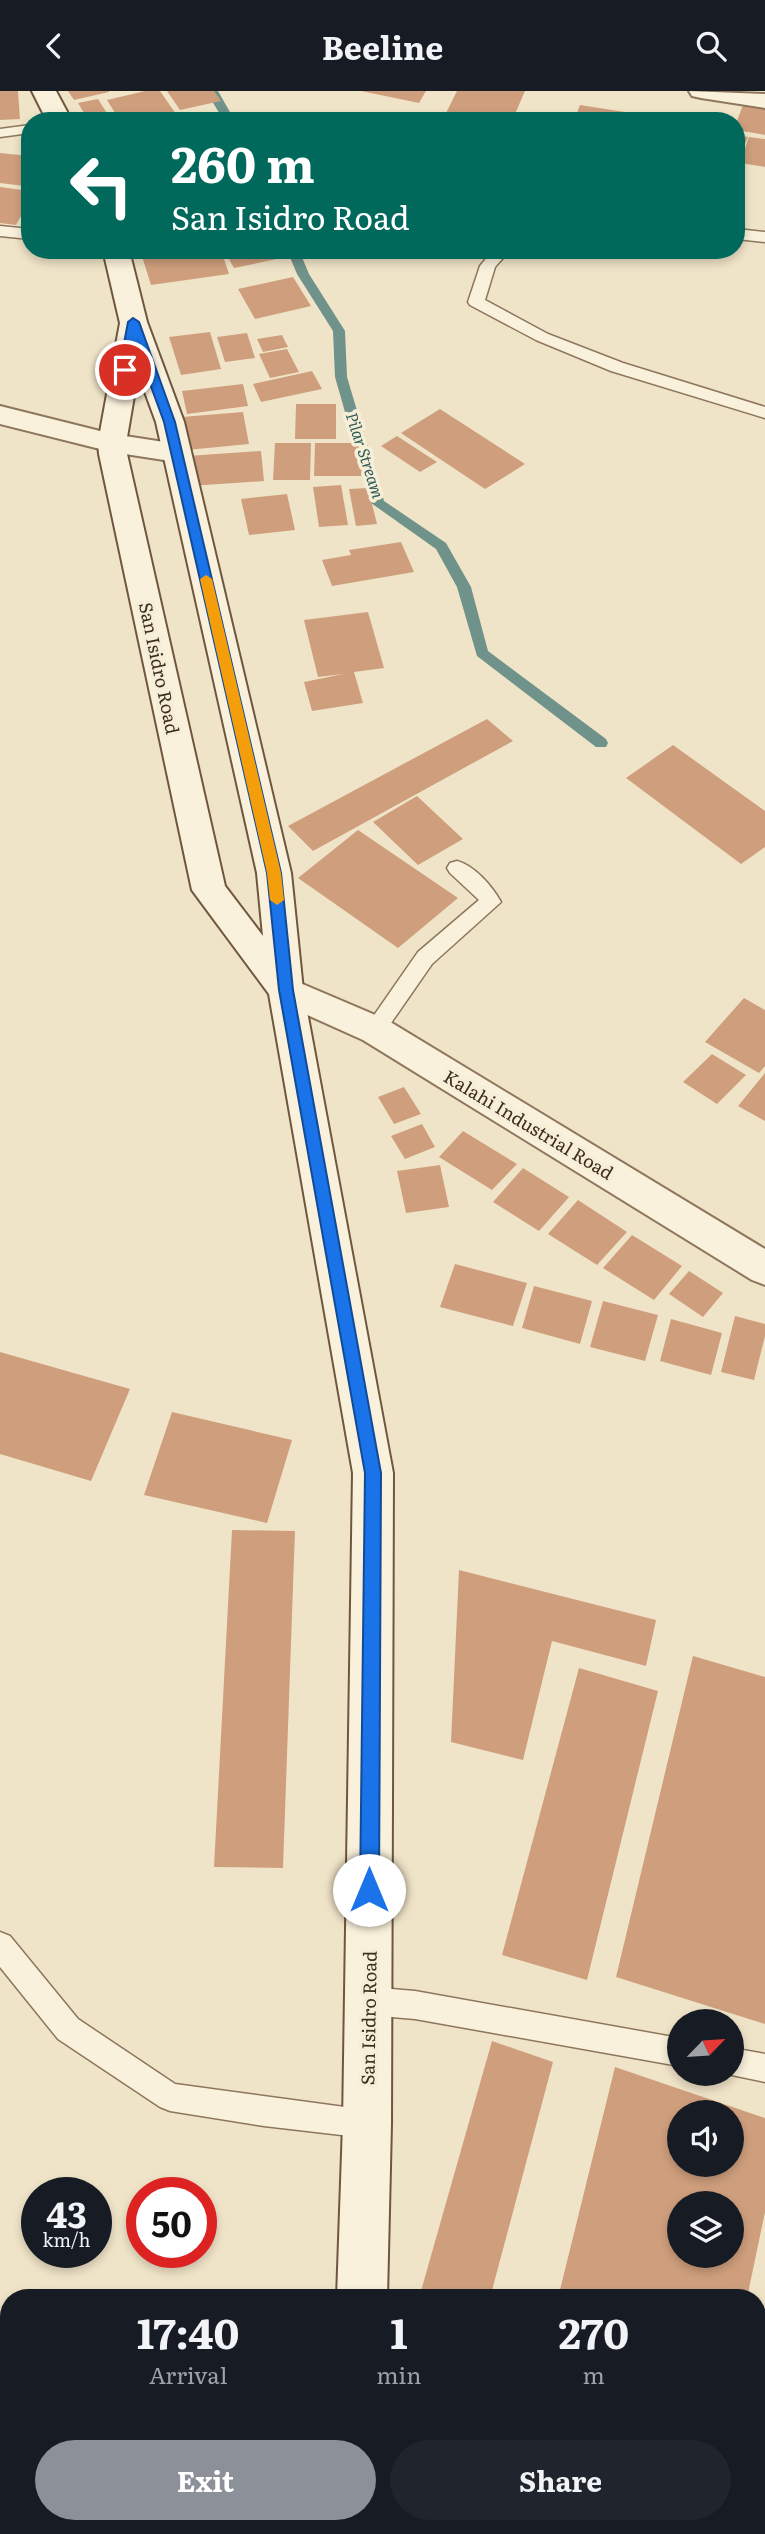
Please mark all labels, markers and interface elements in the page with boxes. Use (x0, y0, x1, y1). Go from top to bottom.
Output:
text: Beeline (322, 22, 443, 70)
icon: back (35, 27, 73, 65)
icon: search (692, 27, 730, 65)
text: 260 m (171, 125, 315, 198)
icon: left (56, 140, 147, 231)
text: San Isidro Road (171, 192, 410, 240)
pin (95, 340, 155, 400)
icon: arrive (106, 351, 144, 389)
water label: Pilar Stream (341, 409, 391, 501)
street label: San Isidro Road (133, 600, 187, 736)
street label: Kalahi Industrial Road (439, 1062, 619, 1186)
position arrow (332, 1853, 406, 1927)
street label: San Isidro Road (353, 1951, 383, 2085)
north arrow (667, 2009, 744, 2086)
map controls (667, 2009, 744, 2268)
button: sound (667, 2100, 744, 2177)
speed limit sign: 50 (126, 2177, 217, 2268)
text: 43 (46, 2187, 87, 2239)
button: layers (667, 2191, 744, 2268)
text: km/h (43, 2226, 90, 2253)
text: 17:40 (137, 2300, 239, 2362)
text: 1 (390, 2300, 408, 2362)
text: 270 (558, 2300, 629, 2362)
text: Arrival (149, 2357, 227, 2391)
text: min (376, 2357, 422, 2391)
text: m (583, 2357, 605, 2391)
button: Exit (35, 2440, 376, 2520)
button: Share (390, 2440, 731, 2520)

